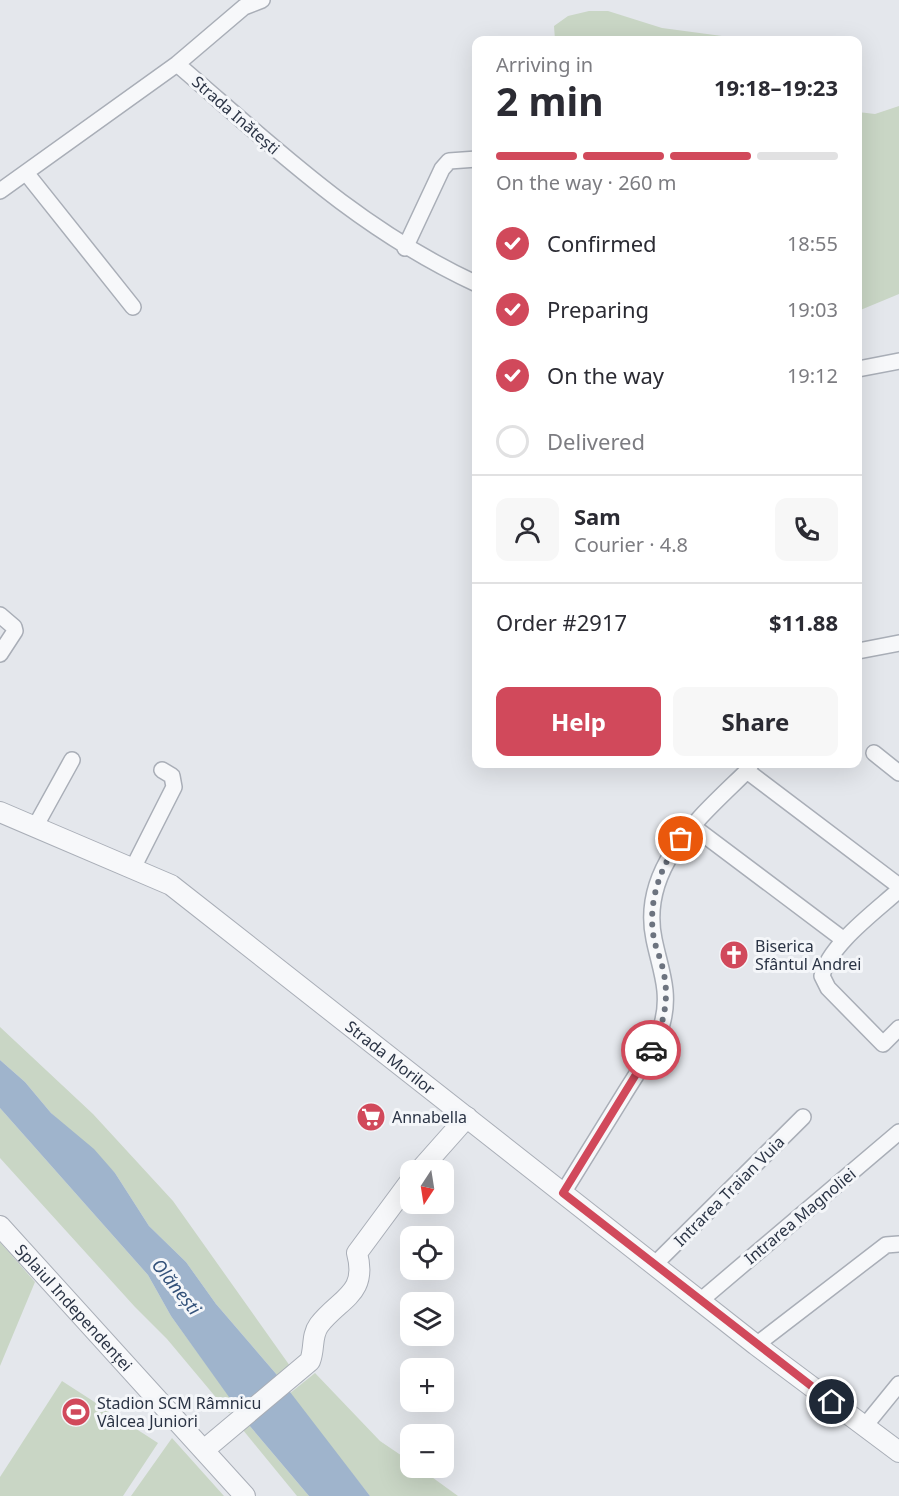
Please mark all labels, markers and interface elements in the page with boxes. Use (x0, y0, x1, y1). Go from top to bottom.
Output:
text: Arriving in (496, 51, 593, 78)
street label: Strada Inătești (187, 71, 285, 159)
text: 19:18–19:23 (714, 72, 838, 102)
text: 2 min (496, 74, 603, 127)
text: On the way · 260 m (496, 169, 676, 196)
icon: check (496, 227, 529, 260)
text: Confirmed (547, 228, 657, 258)
text: 18:55 (787, 230, 838, 257)
icon: check (496, 293, 529, 326)
text: Preparing (547, 294, 649, 324)
text: 19:03 (787, 296, 838, 323)
icon: check (496, 359, 529, 392)
text: On the way (547, 360, 664, 390)
text: 19:12 (787, 362, 838, 389)
text: Delivered (547, 426, 645, 456)
button: person (496, 498, 559, 561)
button: phone (775, 498, 838, 561)
text: Sam (574, 501, 621, 531)
text: Courier · 4.8 (574, 531, 688, 558)
text: Order #2917 (496, 607, 627, 637)
text: $11.88 (769, 607, 838, 637)
button: Help (496, 687, 661, 756)
button: Share (673, 687, 838, 756)
pin (655, 813, 706, 864)
icon: bag (664, 822, 697, 855)
place label: Biserica Sfântul Andrei (755, 935, 862, 975)
church icon: Biserica Sfântul Andrei (718, 939, 750, 971)
street label: Strada Morilor (341, 1015, 440, 1100)
courier (621, 1020, 681, 1080)
icon: car (635, 1034, 668, 1067)
supermarket icon: Annabella (355, 1101, 387, 1133)
place label: Annabella (392, 1106, 467, 1128)
street label: Intrarea Traian Vuia (669, 1131, 789, 1251)
north arrow (400, 1160, 454, 1214)
map controls (400, 1160, 454, 1478)
street label: Intrarea Magnoliei (740, 1163, 860, 1269)
button: locate (400, 1226, 454, 1280)
street label: Splaiul Independenței (10, 1239, 137, 1376)
water label: Olănești (147, 1253, 207, 1320)
button: layers (400, 1292, 454, 1346)
button: + (400, 1358, 454, 1412)
pin (806, 1376, 857, 1427)
icon: home (815, 1385, 848, 1418)
place label: Stadion SCM Râmnicu Vâlcea Juniori (97, 1392, 261, 1432)
sports icon: Stadion SCM Râmnicu Vâlcea Juniori (60, 1396, 92, 1428)
button: − (400, 1424, 454, 1478)

